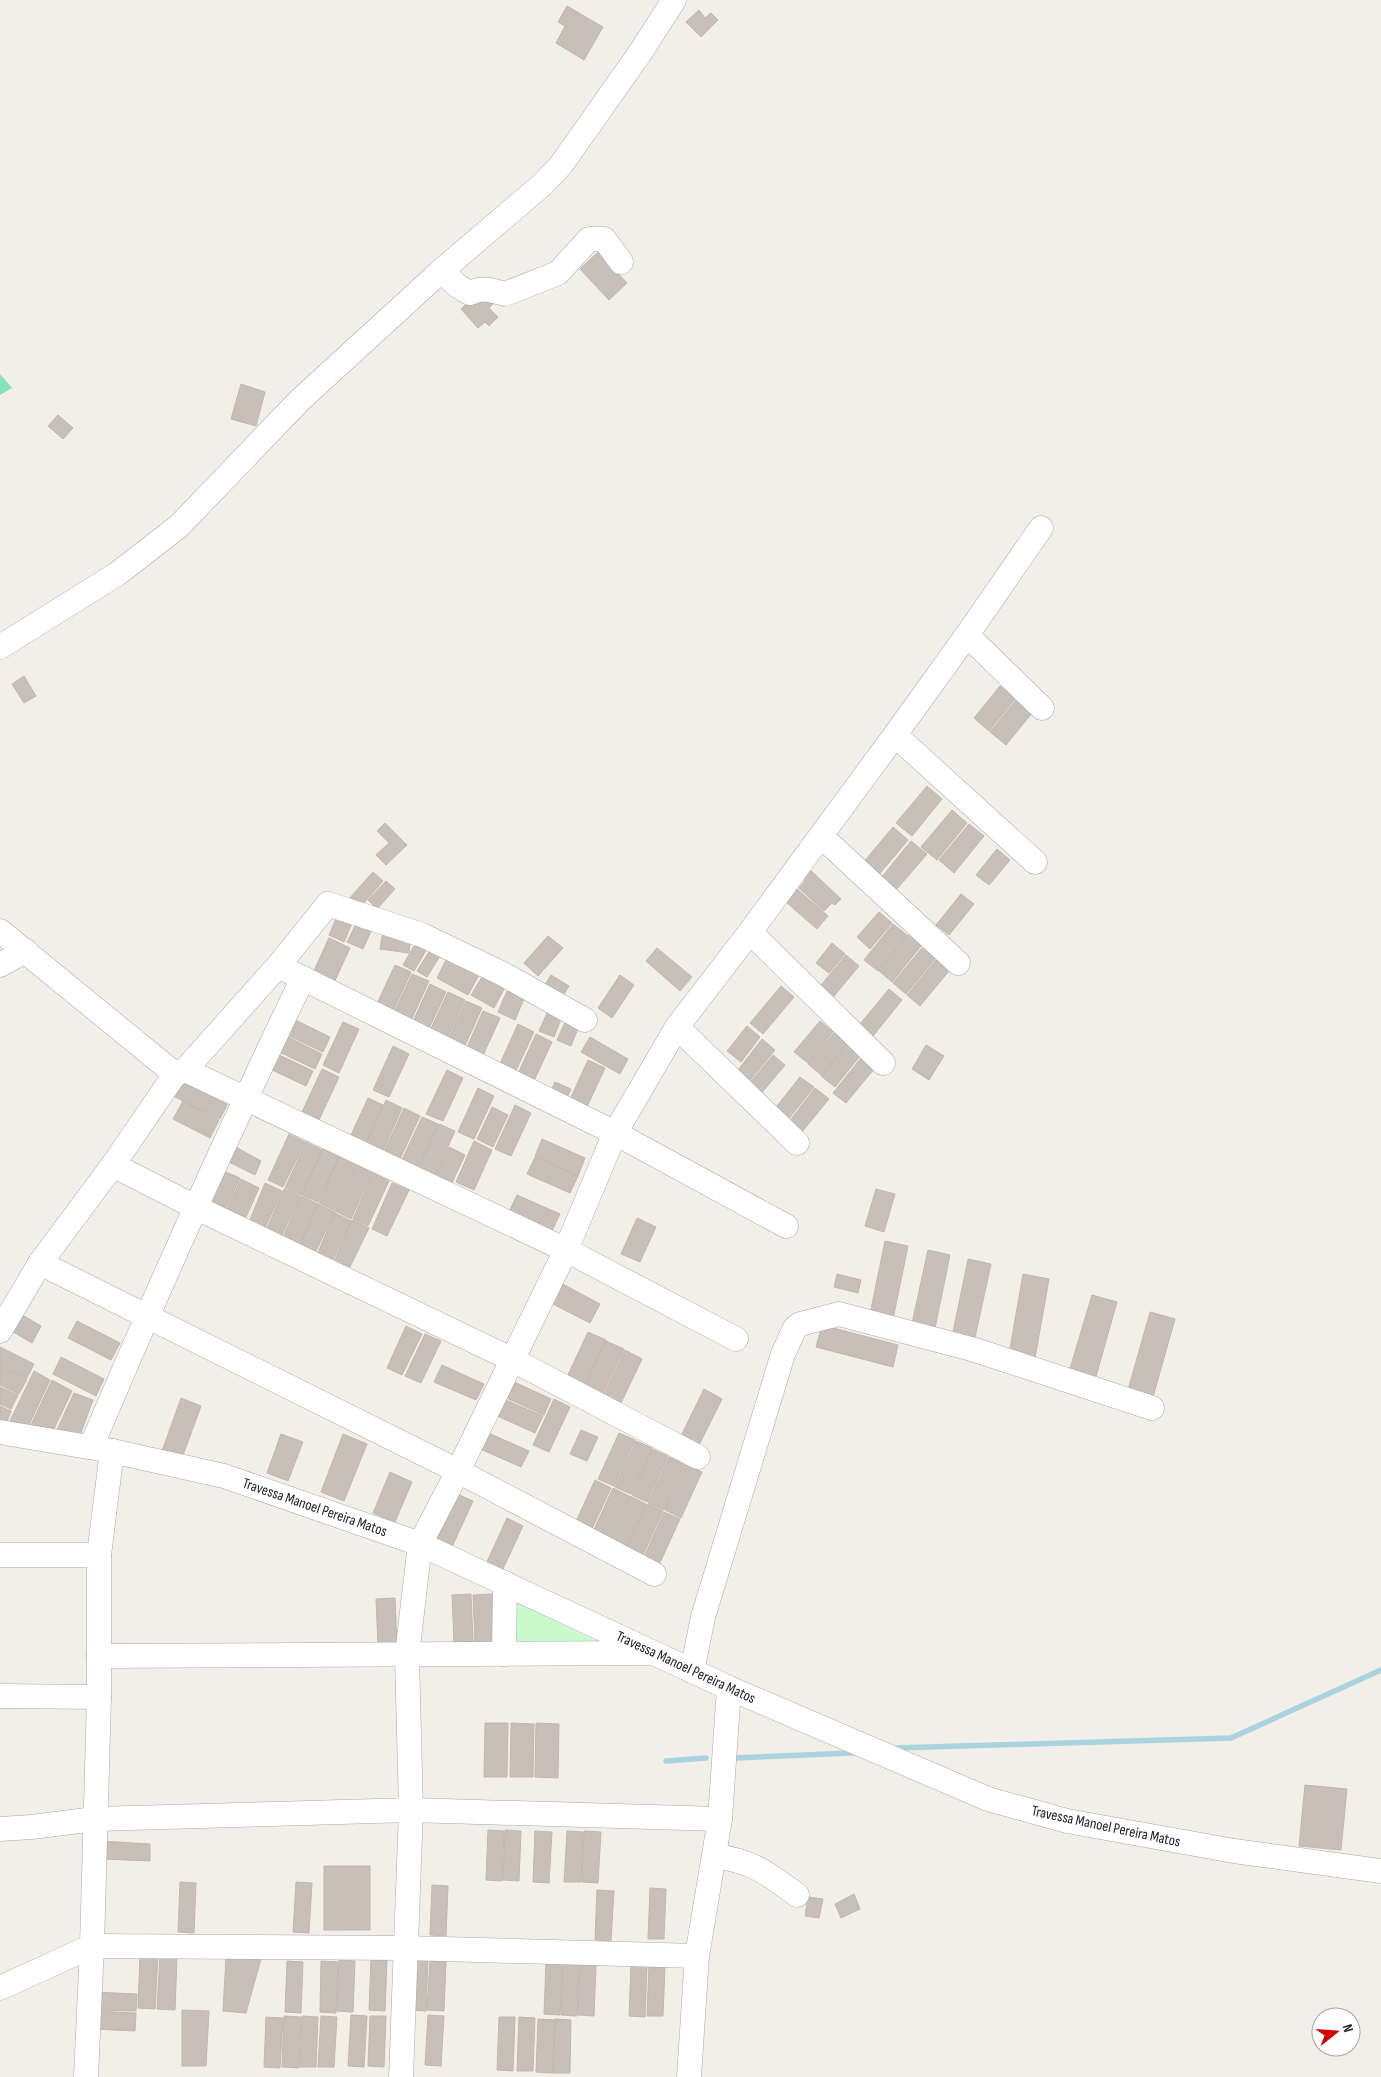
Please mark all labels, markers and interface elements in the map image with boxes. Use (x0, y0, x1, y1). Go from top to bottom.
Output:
street label: Travessa Manoel Pereira Matos (240, 1474, 390, 1541)
street label: Travessa Manoel Pereira Matos (613, 1627, 759, 1708)
street label: Travessa Manoel Pereira Matos (1030, 1801, 1182, 1852)
north arrow (1311, 2007, 1361, 2057)
text: N (1339, 2022, 1357, 2034)

